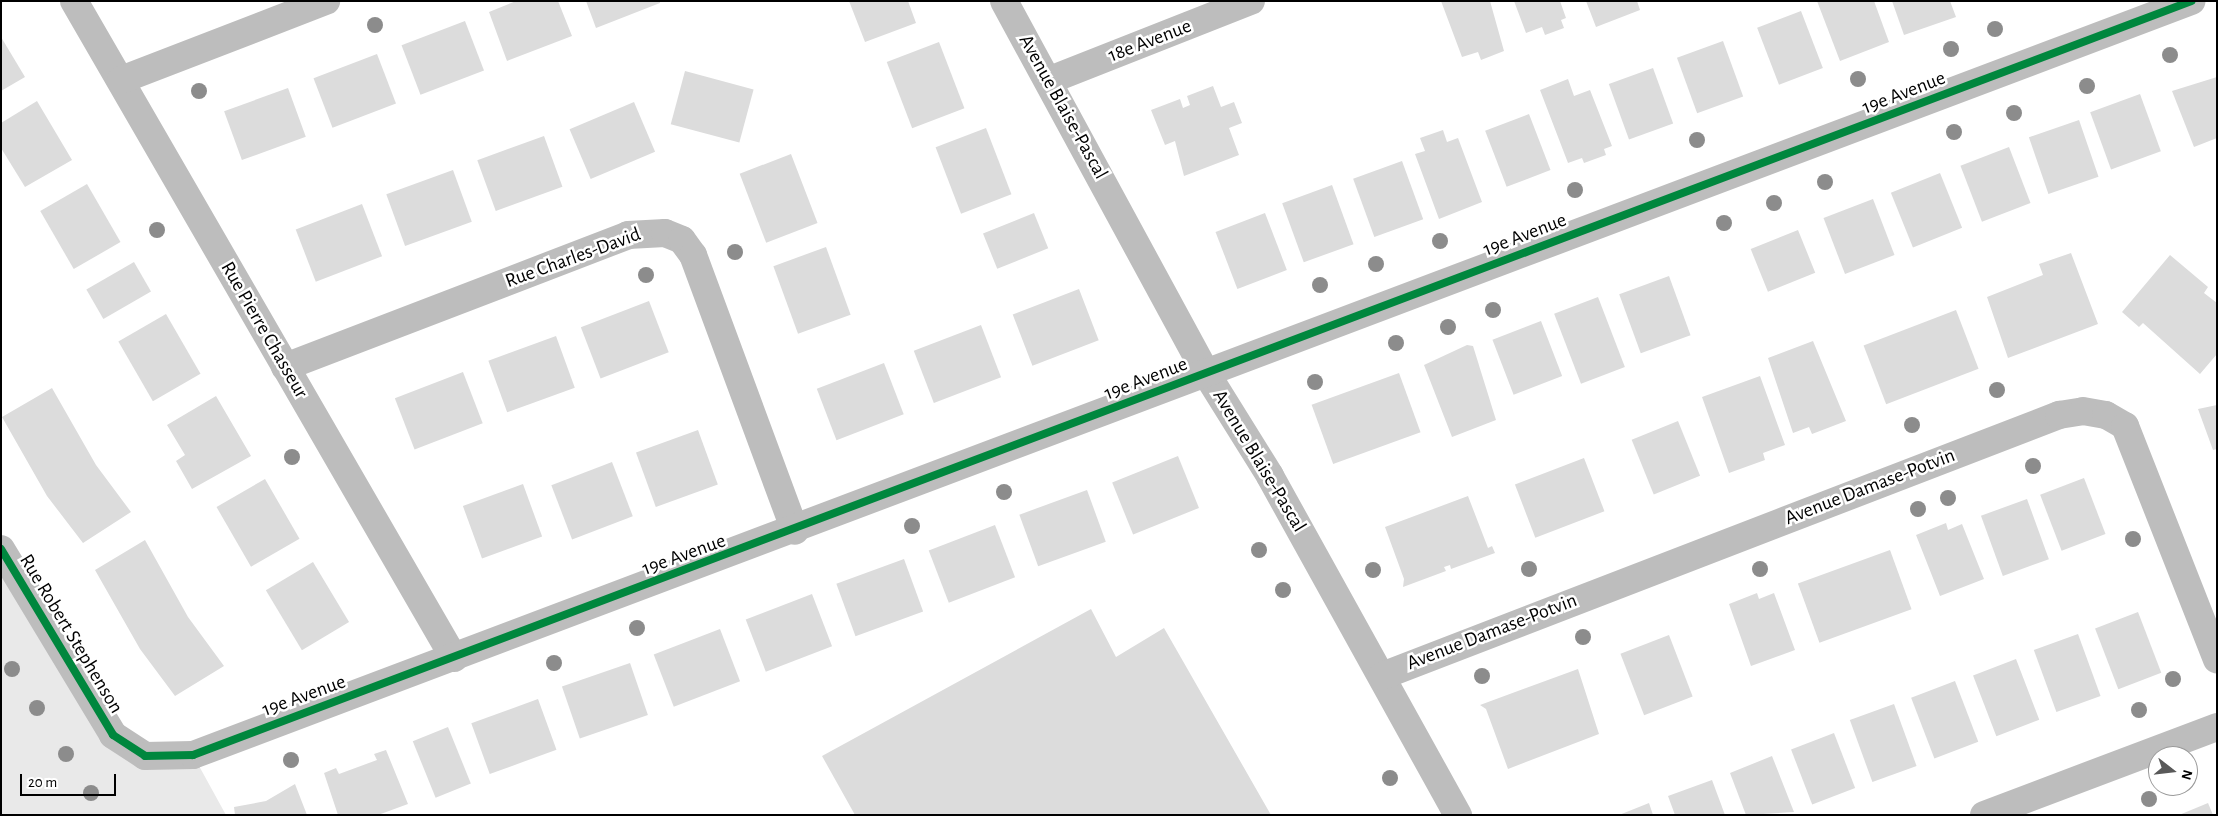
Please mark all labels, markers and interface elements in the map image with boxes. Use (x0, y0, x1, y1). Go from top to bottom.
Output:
street label: 18e Avenue (1105, 14, 1195, 68)
street label: Avenue Blaise-Pascal (1013, 30, 1113, 184)
street label: 19e Avenue (1859, 66, 1949, 120)
street label: 19e Avenue (1480, 208, 1570, 262)
street label: Rue Charles-David (502, 222, 644, 294)
street label: Rue Pierre Chasseur (215, 257, 313, 403)
street label: 19e Avenue (1101, 352, 1191, 406)
street label: Avenue Blaise-Pascal (1207, 386, 1311, 536)
street label: Avenue Damase-Potvin (1782, 443, 1958, 531)
street label: 19e Avenue (639, 529, 729, 581)
street label: Rue Robert Stephenson (14, 550, 128, 718)
street label: Avenue Damase-Potvin (1404, 588, 1580, 676)
street label: 19e Avenue (259, 670, 349, 722)
north arrow (2148, 746, 2198, 796)
scale bar (22, 764, 119, 796)
text: N (2178, 768, 2195, 781)
text: 20 m (28, 775, 57, 790)

